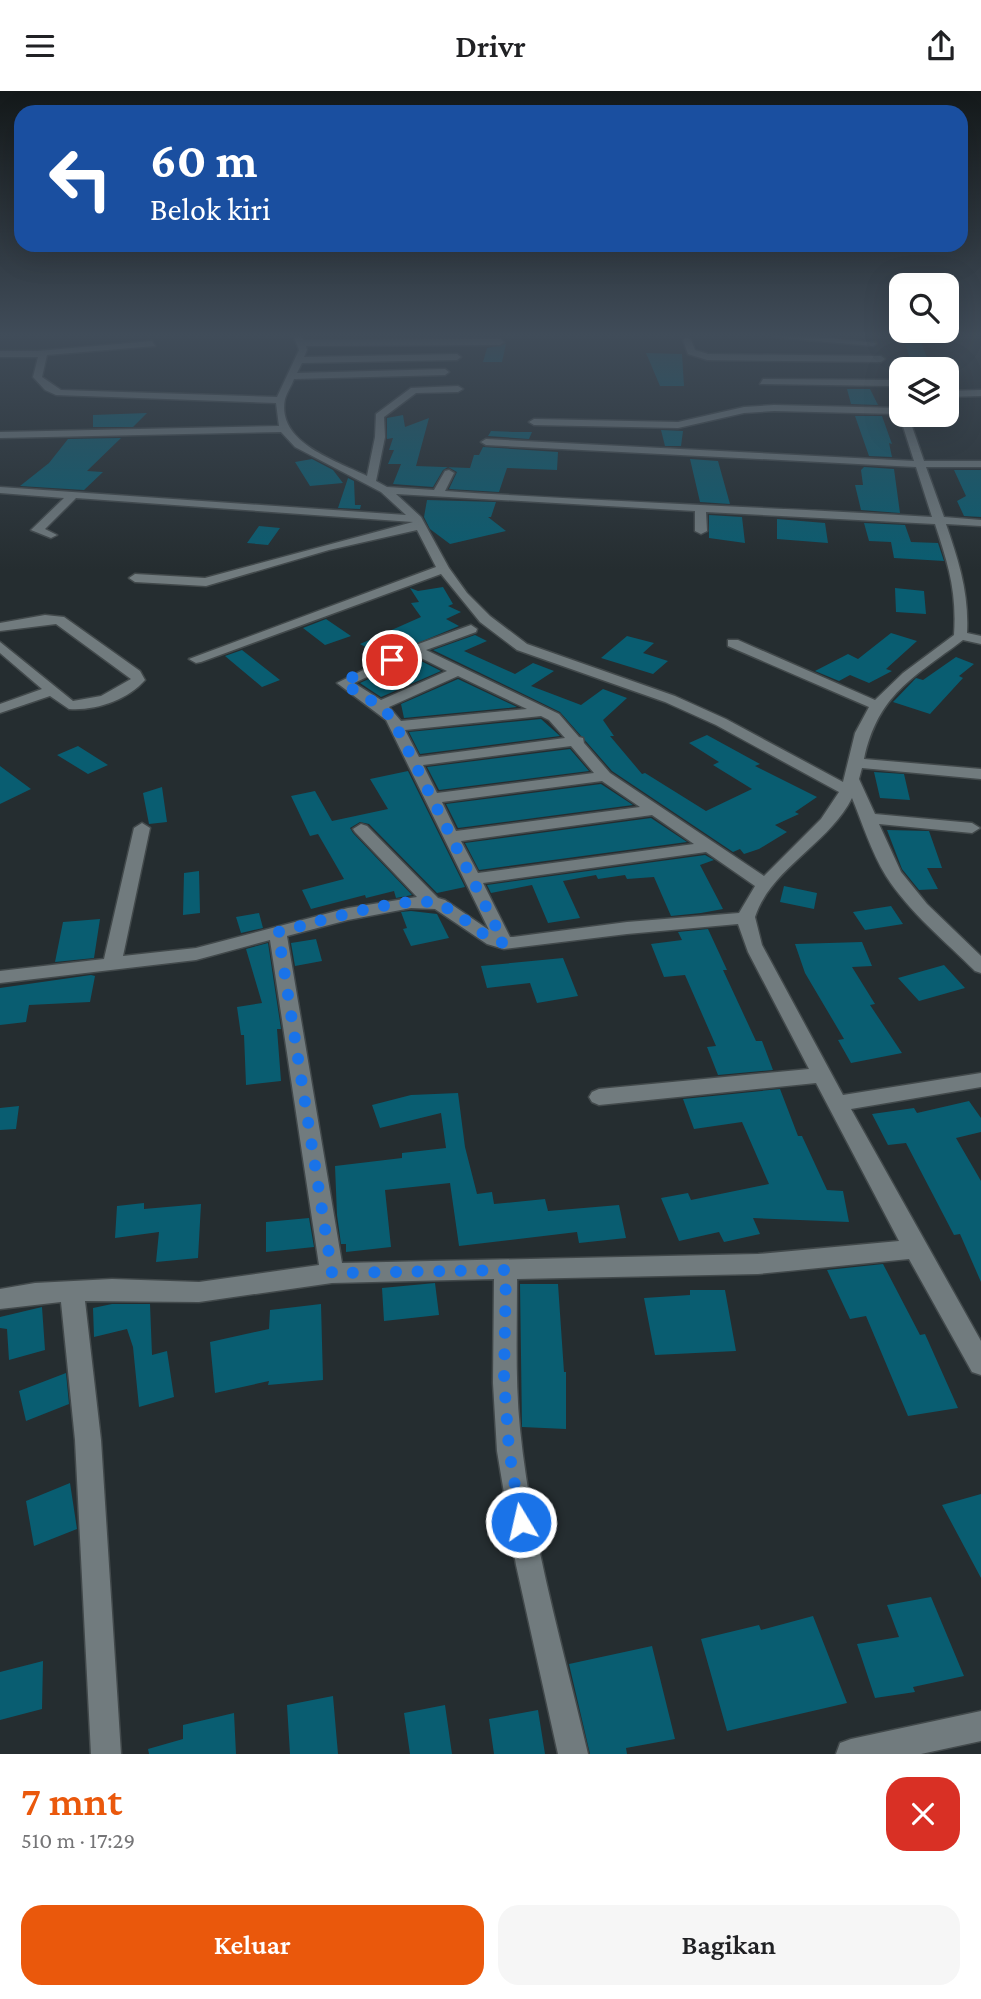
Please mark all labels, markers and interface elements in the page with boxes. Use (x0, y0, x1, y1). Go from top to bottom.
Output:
icon: menu (21, 27, 59, 65)
icon: share (922, 27, 960, 65)
text: Drivr (455, 28, 526, 64)
icon: left (35, 133, 126, 224)
text: 60 m (150, 133, 257, 188)
text: Belok kiri (150, 191, 271, 227)
map controls (889, 273, 959, 427)
button: search (889, 273, 959, 343)
button: layers (889, 357, 959, 427)
pin (362, 630, 422, 690)
icon: arrive (373, 641, 411, 679)
position arrow (484, 1485, 558, 1559)
text: 7 mnt (21, 1777, 122, 1824)
button: close (886, 1777, 960, 1851)
text: 510 m · 17:29 (21, 1827, 135, 1853)
button: Keluar (21, 1905, 484, 1985)
button: Bagikan (498, 1905, 960, 1985)

